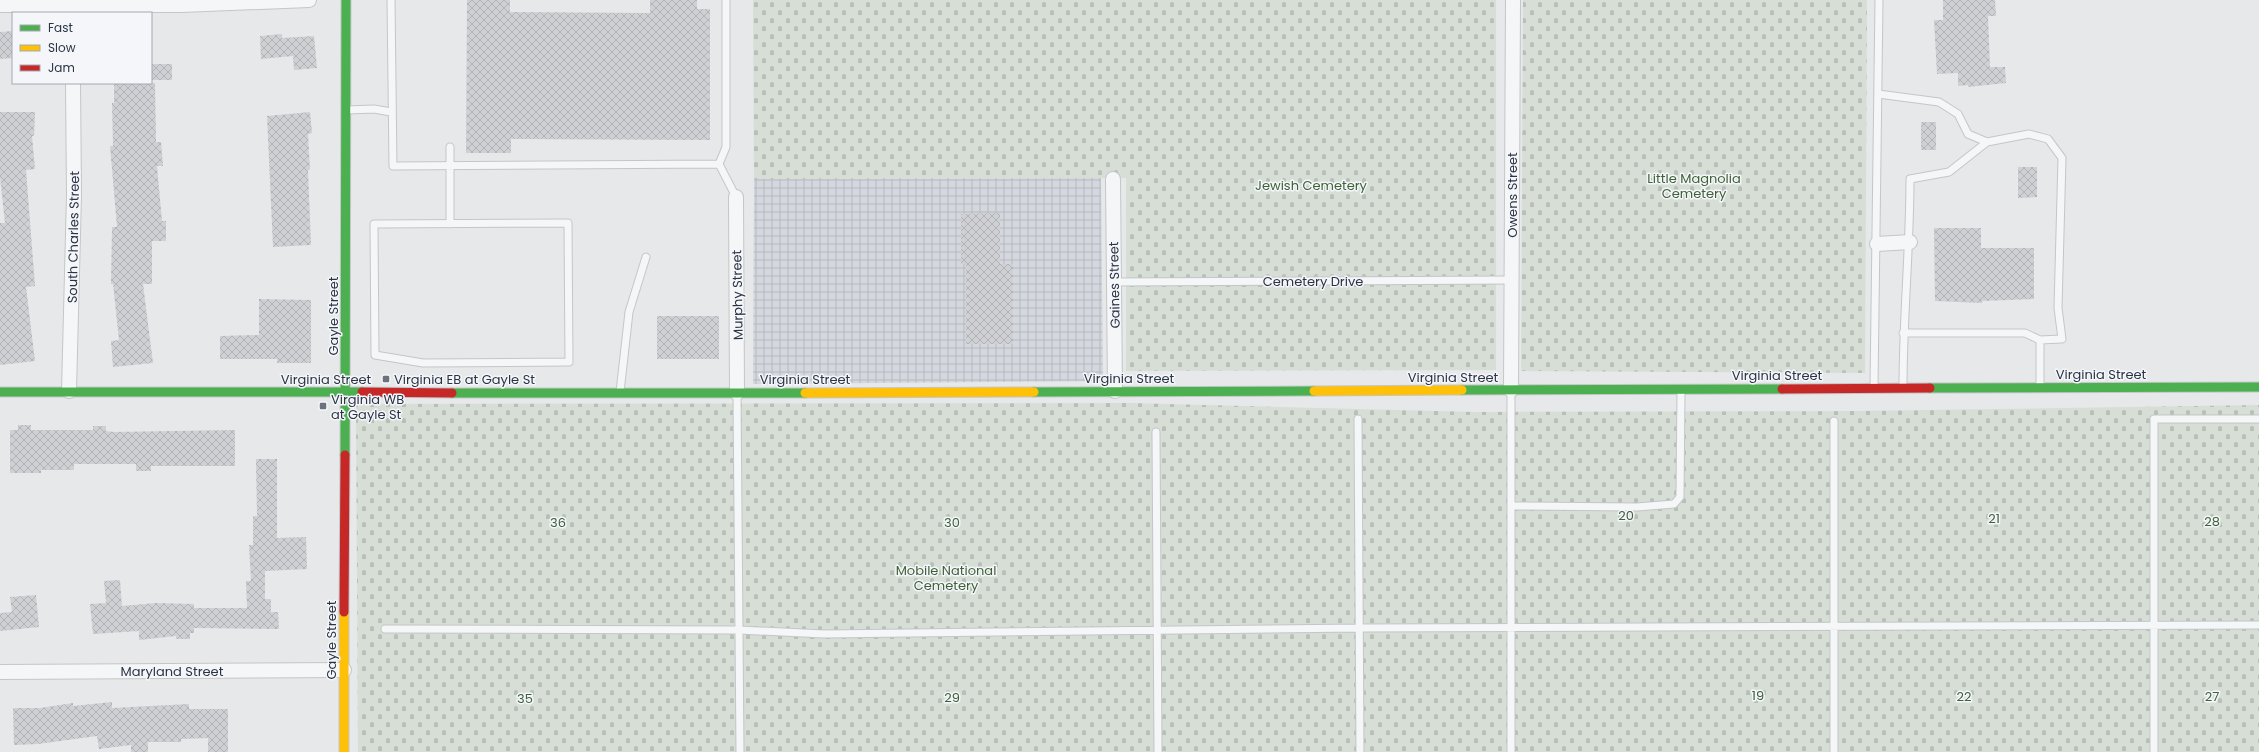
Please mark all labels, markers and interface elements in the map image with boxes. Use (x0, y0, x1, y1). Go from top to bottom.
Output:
legend (12, 12, 152, 84)
text: Fast (48, 19, 73, 36)
text: Slow (48, 39, 76, 56)
text: Jam (48, 59, 75, 76)
street label: Owens Street (1503, 152, 1522, 238)
park label: Little Magnolia Cemetery (1647, 169, 1741, 203)
street label: South Charles Street (63, 170, 84, 303)
park label: Jewish Cemetery (1255, 176, 1368, 195)
street label: Gaines Street (1104, 241, 1125, 329)
street label: Murphy Street (727, 249, 748, 340)
street label: Cemetery Drive (1263, 272, 1363, 291)
street label: Gayle Street (324, 276, 343, 356)
street label: Virginia Street (2056, 365, 2147, 384)
street label: Virginia Street (1732, 366, 1823, 385)
street label: Virginia Street (1408, 368, 1499, 387)
street label: Virginia Street (1084, 369, 1175, 388)
street label: Virginia Street (281, 370, 372, 389)
place label: Virginia EB at Gayle St (394, 370, 535, 389)
street label: Virginia Street (760, 370, 851, 389)
marker: Virginia EB at Gayle St (381, 374, 391, 384)
place label: Virginia WB at Gayle St (331, 390, 404, 424)
marker: Virginia WB at Gayle St (318, 401, 328, 411)
park label: 20 (1618, 506, 1634, 525)
park label: 21 (1988, 509, 2000, 528)
park label: 28 (2204, 512, 2220, 531)
park label: 36 (550, 513, 566, 532)
park label: 30 (944, 513, 960, 532)
park label: Mobile National Cemetery (896, 561, 996, 595)
street label: Gayle Street (322, 600, 341, 680)
street label: Maryland Street (121, 662, 224, 681)
park label: 19 (1752, 686, 1764, 705)
park label: 22 (1957, 687, 1971, 706)
park label: 27 (2205, 687, 2219, 706)
park label: 29 (944, 688, 960, 707)
park label: 35 (517, 689, 533, 708)

